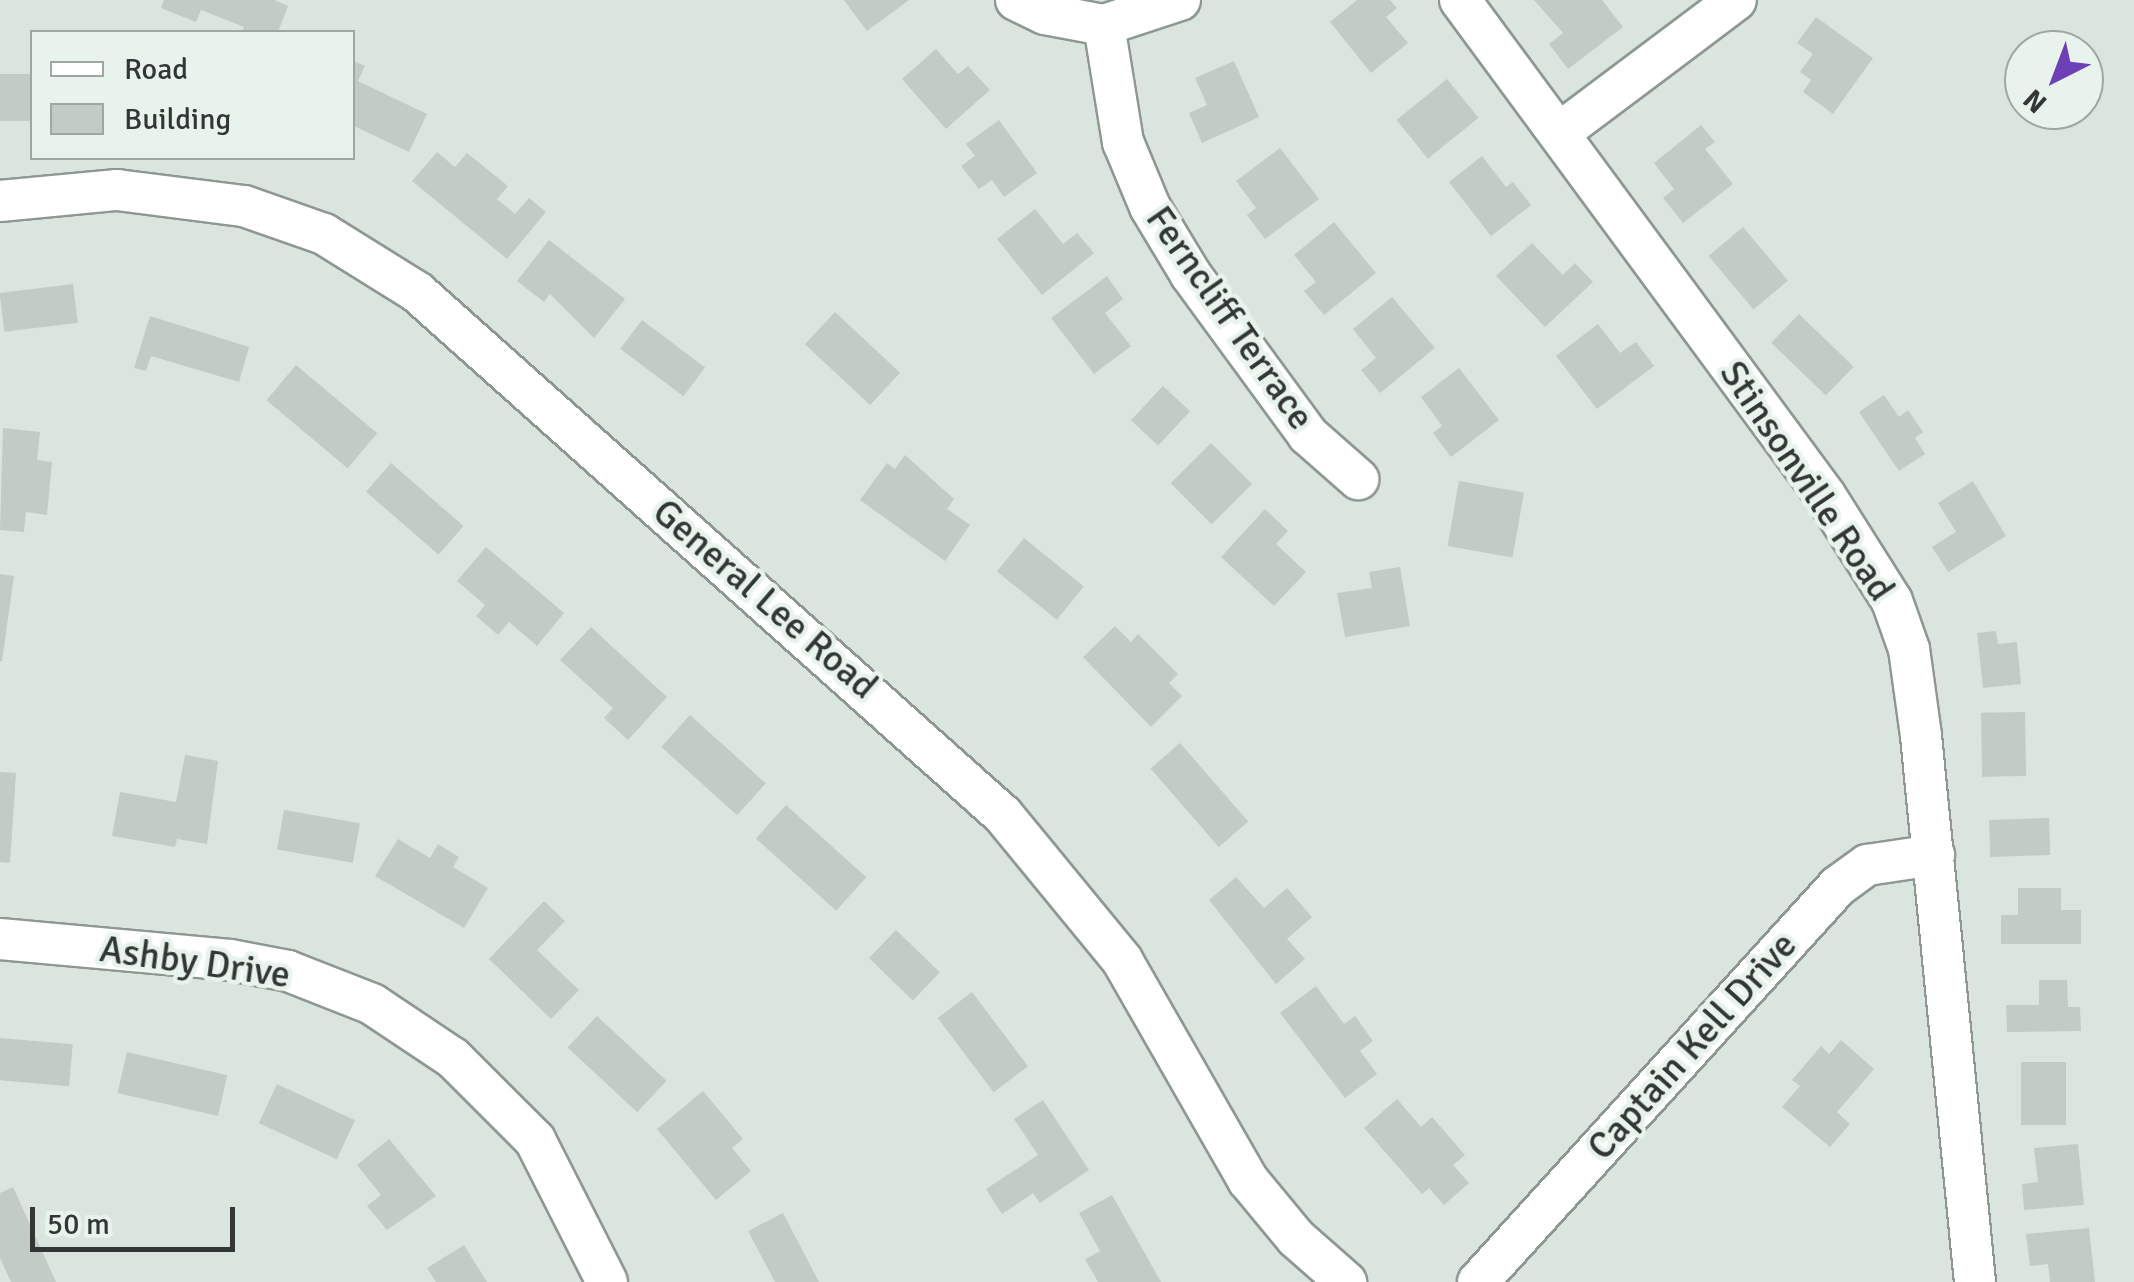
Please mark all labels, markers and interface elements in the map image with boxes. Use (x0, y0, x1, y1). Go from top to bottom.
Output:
legend (30, 30, 355, 160)
north arrow (2004, 30, 2104, 130)
text: Road (124, 51, 188, 88)
text: N (2017, 82, 2054, 120)
text: Building (124, 101, 231, 138)
street label: Ferncliff Terrace (1136, 198, 1324, 438)
street label: Stinsonville Road (1710, 352, 1904, 610)
street label: General Lee Road (644, 489, 886, 709)
street label: Captain Kell Drive (1578, 923, 1806, 1169)
street label: Ashby Drive (97, 926, 293, 998)
scale bar (35, 1187, 240, 1249)
text: 50 m (47, 1206, 110, 1243)

